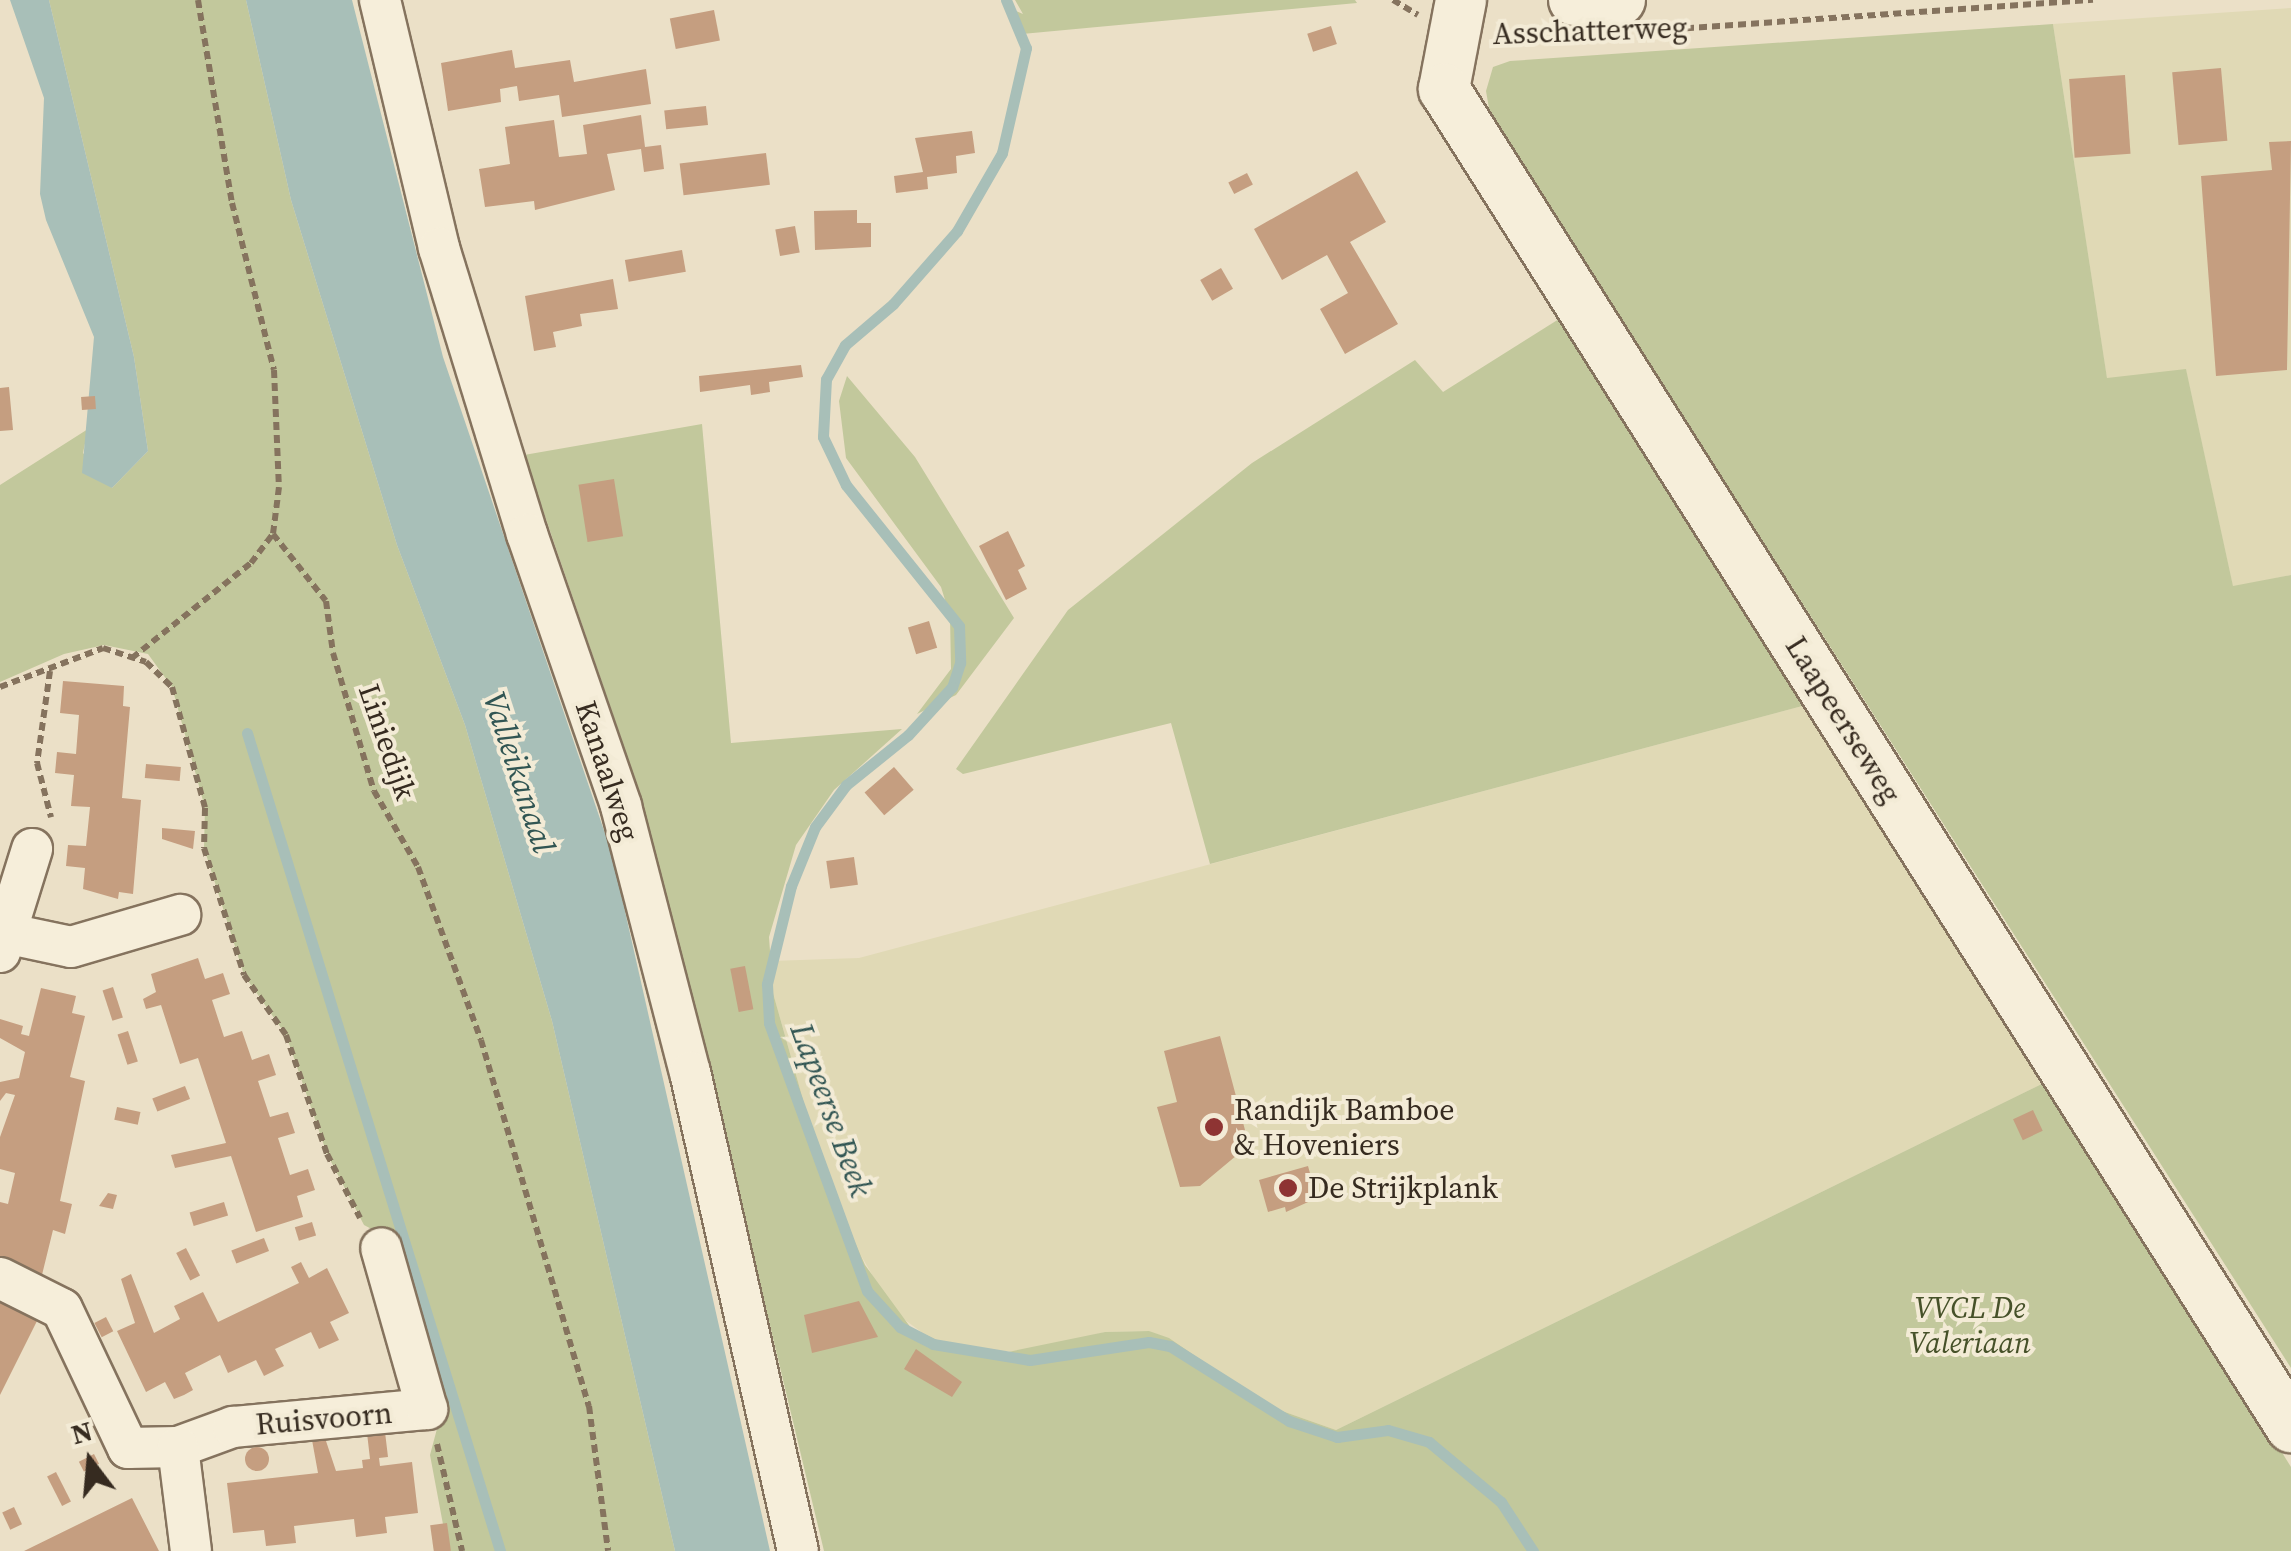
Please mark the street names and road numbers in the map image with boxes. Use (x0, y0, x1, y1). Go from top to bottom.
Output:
street label: Asschatterweg (1492, 10, 1688, 52)
street label: Laapeerseweg (1778, 630, 1908, 810)
street label: Liniedijk (350, 679, 424, 805)
street label: Kanaalweg (567, 696, 647, 846)
street label: Ruisvoorn (254, 1395, 394, 1443)

